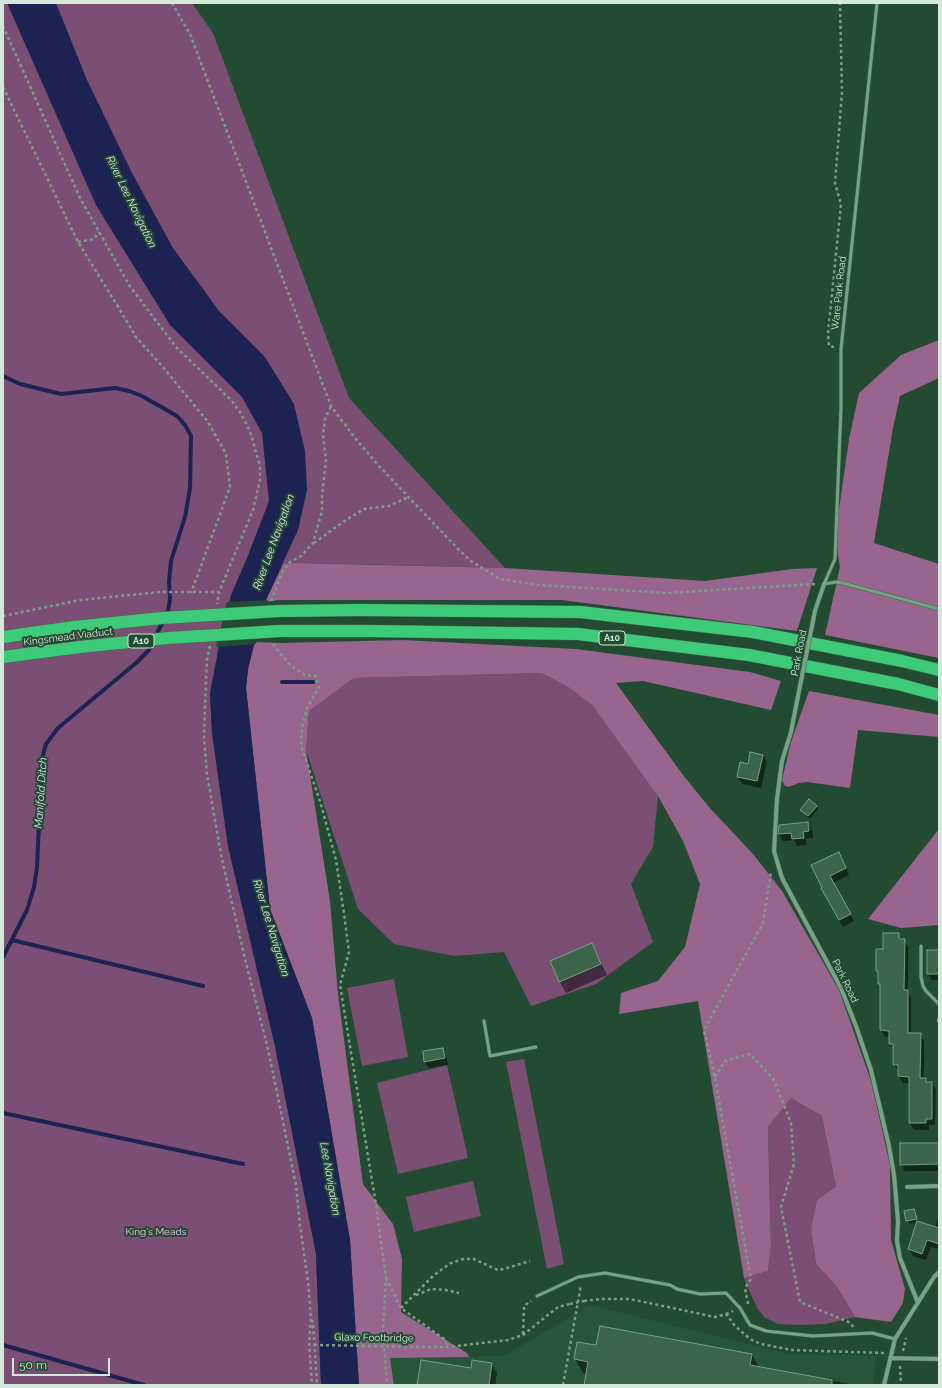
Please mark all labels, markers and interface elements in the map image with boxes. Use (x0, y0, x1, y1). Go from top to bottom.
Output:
water label: River Lee Navigation (103, 154, 159, 250)
street label: Ware Park Road (829, 256, 849, 330)
water label: River Lee Navigation (251, 492, 297, 592)
street label: Kingsmead Viaduct (23, 626, 113, 648)
street label: Park Road (789, 629, 809, 677)
road number: A10 (599, 631, 625, 645)
road number: A10 (128, 634, 154, 648)
water label: Manifold Ditch (32, 757, 50, 829)
water label: River Lee Navigation (250, 878, 292, 978)
street label: Park Road (829, 957, 861, 1005)
water label: Lee Navigation (317, 1141, 343, 1217)
park label: King's Meads (126, 1226, 186, 1238)
street label: Glaxo Footbridge (334, 1331, 414, 1345)
scale bar (14, 1350, 112, 1376)
text: 50 m (19, 1358, 47, 1372)

